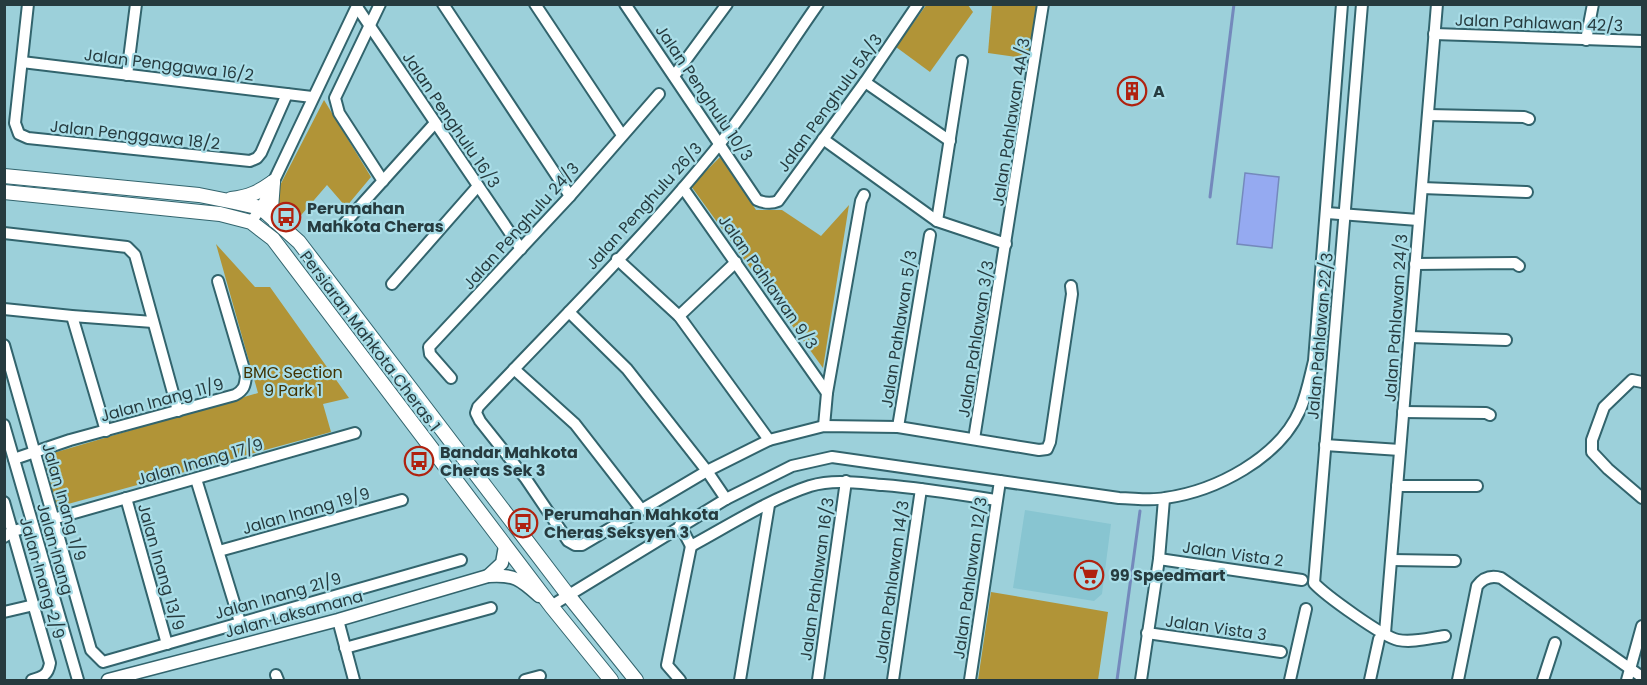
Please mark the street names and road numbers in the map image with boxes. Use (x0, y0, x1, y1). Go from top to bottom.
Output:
street label: Jalan Pahlawan 42/3 (1454, 9, 1624, 37)
street label: Jalan Penghulu 10/3 (650, 20, 758, 166)
street label: Jalan Penghulu 5A/3 (772, 29, 888, 177)
street label: Jalan Pahlawan 4A/3 (986, 36, 1036, 208)
street label: Jalan Penggawa 16/2 (83, 43, 255, 87)
street label: Jalan Penghulu 16/3 (397, 47, 505, 193)
street label: Jalan Penggawa 18/2 (49, 115, 221, 155)
street label: Jalan Penghulu 26/3 (581, 137, 707, 275)
street label: Jalan Penghulu 24/3 (458, 157, 584, 295)
street label: Jalan Pahlawan 9/3 (713, 210, 823, 354)
street label: Jalan Pahlawan 24/3 (1379, 233, 1413, 403)
street label: Persiaran Mahkota Cheras 1 (294, 246, 446, 436)
street label: Jalan Pahlawan 5/3 (875, 249, 923, 409)
street label: Jalan Pahlawan 22/3 (1301, 252, 1339, 420)
street label: Jalan Pahlawan 3/3 (952, 259, 1000, 419)
street label: Jalan Inang 11/9 (98, 372, 226, 428)
street label: Jalan Inang 17/9 (134, 433, 266, 491)
street label: Jalan Inang 1/9 (38, 441, 90, 563)
street label: Jalan Inang 19/9 (239, 482, 373, 540)
street label: Jalan Pahlawan 12/3 (947, 495, 993, 661)
street label: Jalan Pahlawan 16/3 (794, 496, 840, 662)
street label: Jalan Pahlawan 14/3 (869, 499, 915, 665)
street label: Jalan Inang (33, 501, 77, 597)
street label: Jalan Inang 13/9 (132, 501, 190, 633)
street label: Jalan Inang 2/9 (14, 514, 70, 642)
street label: Jalan Vista 2 (1181, 536, 1285, 572)
street label: Jalan Inang 21/9 (212, 567, 344, 625)
street label: Jalan Laksamana (222, 585, 366, 643)
street label: Jalan Vista 3 (1164, 610, 1268, 646)

